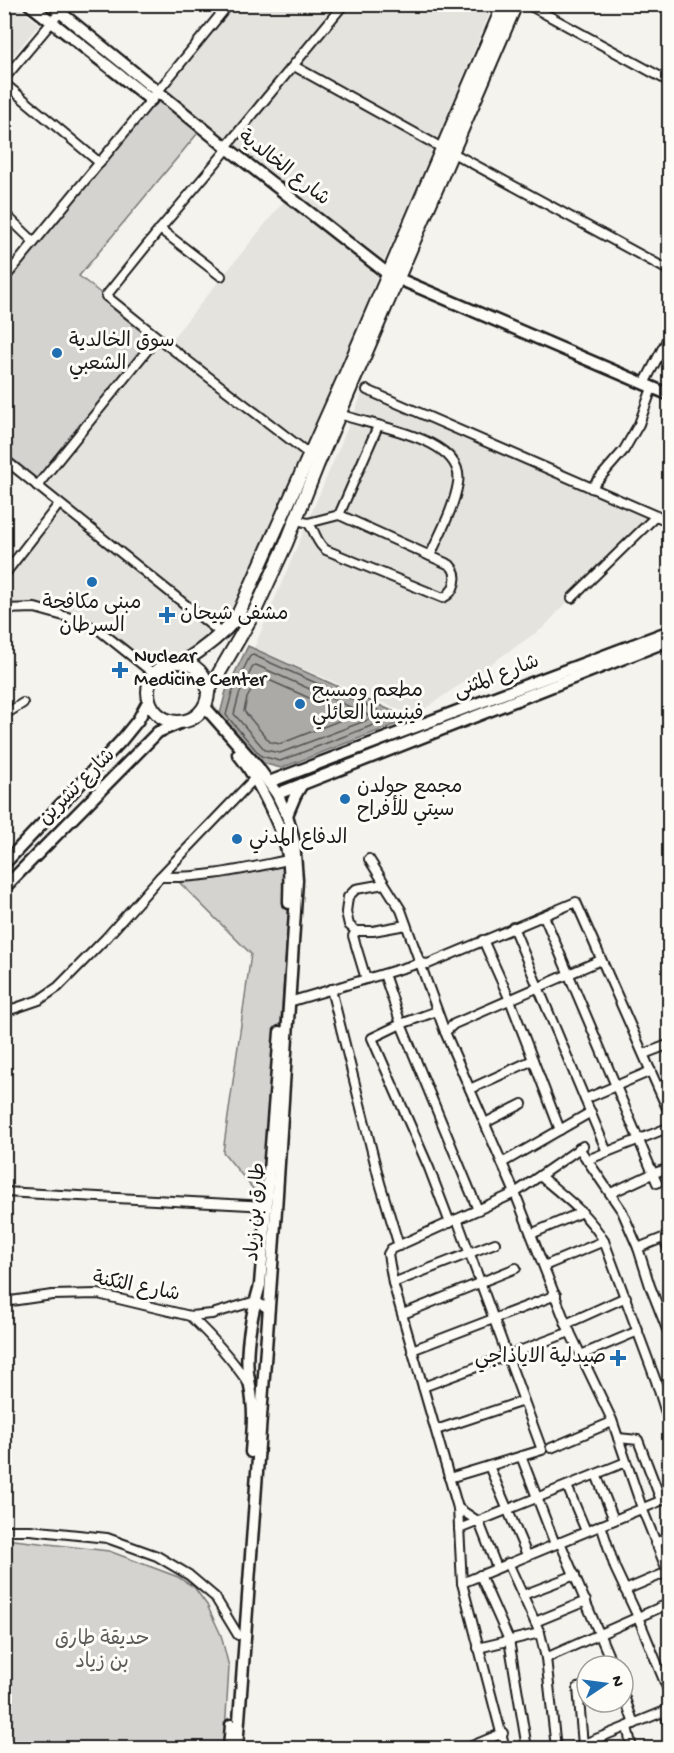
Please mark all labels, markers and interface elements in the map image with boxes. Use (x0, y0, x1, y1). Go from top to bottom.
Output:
street label: شارع الخالدية (233, 125, 334, 212)
place label: سوق الخالدية الشعبي (69, 330, 175, 380)
marker: سوق الخالدية الشعبي (50, 346, 64, 360)
marker: مبنى مكافحة السرطان (85, 575, 99, 589)
place label: مبنى مكافحة السرطان (43, 592, 141, 639)
place label: مشفى شيحان (180, 603, 288, 627)
marker: مشفى شيحان (158, 606, 176, 624)
place label: Nuclear Medicine Center (134, 647, 268, 693)
street label: شارع المثنى (451, 650, 543, 705)
marker: Nuclear Medicine Center (111, 661, 129, 679)
place label: مطعم ومسبح فينيسيا العائلي (312, 680, 424, 730)
marker: مطعم ومسبح فينيسيا العائلي (293, 697, 307, 711)
street label: شارع تشرين (34, 744, 121, 831)
place label: مجمع جولدن سيتي للأفراح (357, 776, 462, 826)
marker: مجمع جولدن سيتي للأفراح (338, 792, 352, 806)
place label: الدفاع المدني (249, 827, 347, 854)
marker: الدفاع المدني (230, 832, 244, 846)
street label: طارق بن زياد (241, 1162, 272, 1262)
street label: شارع الثكنة (90, 1267, 182, 1308)
place label: صيدلية الاياذاجي (475, 1346, 606, 1373)
marker: صيدلية الاياذاجي (611, 1351, 625, 1365)
park label: حديقة طارق بن زياد (55, 1628, 149, 1675)
north arrow (575, 1654, 635, 1714)
text: N (606, 1674, 627, 1689)

